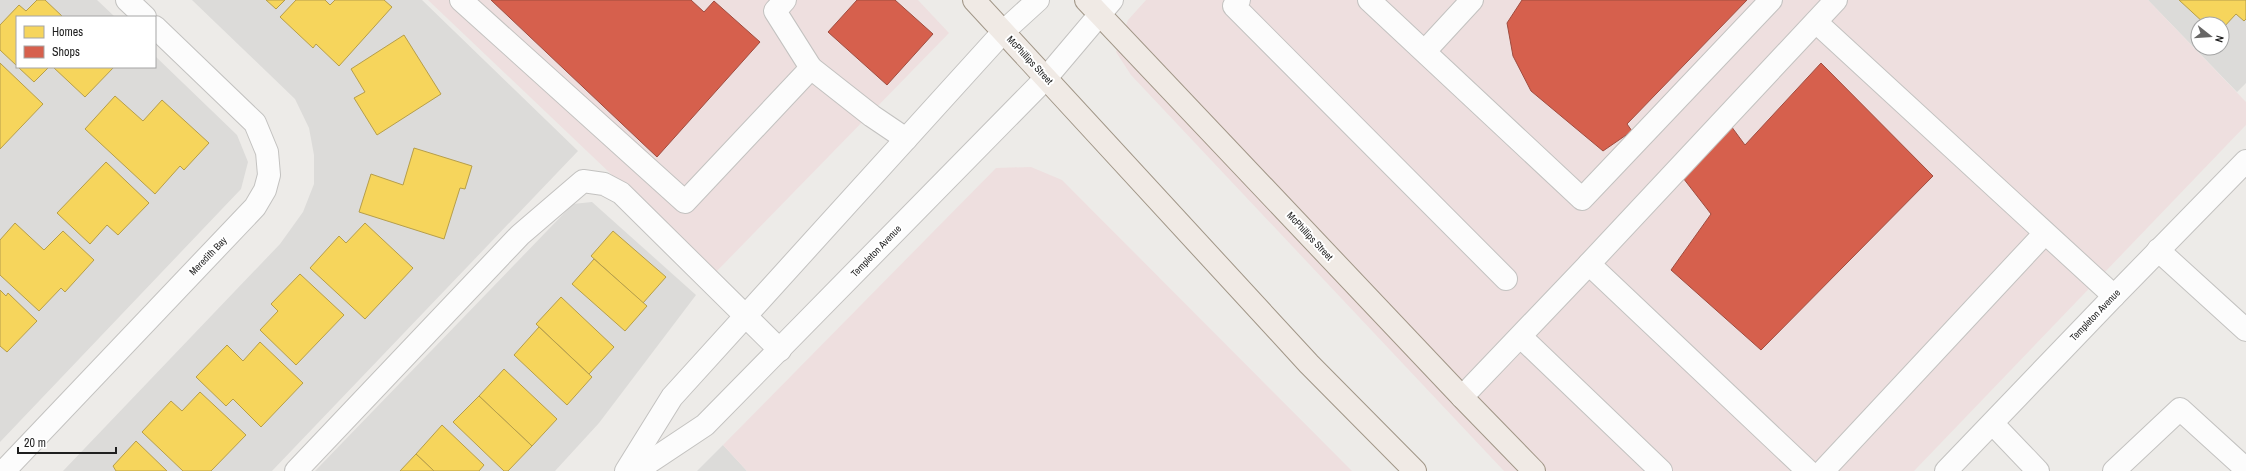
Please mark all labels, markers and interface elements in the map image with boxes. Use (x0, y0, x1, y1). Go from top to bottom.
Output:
legend (16, 16, 156, 68)
north arrow (2190, 16, 2230, 56)
text: Homes (52, 24, 83, 40)
street label: McPhillips Street (1004, 33, 1056, 88)
text: N (2212, 34, 2227, 44)
text: Shops (52, 44, 80, 60)
street label: McPhillips Street (1284, 209, 1336, 264)
street label: Templeton Avenue (848, 222, 904, 280)
street label: Meredith Bay (186, 233, 230, 278)
street label: Templeton Avenue (2067, 286, 2123, 344)
scale bar (18, 429, 116, 455)
text: 20 m (24, 435, 46, 451)

